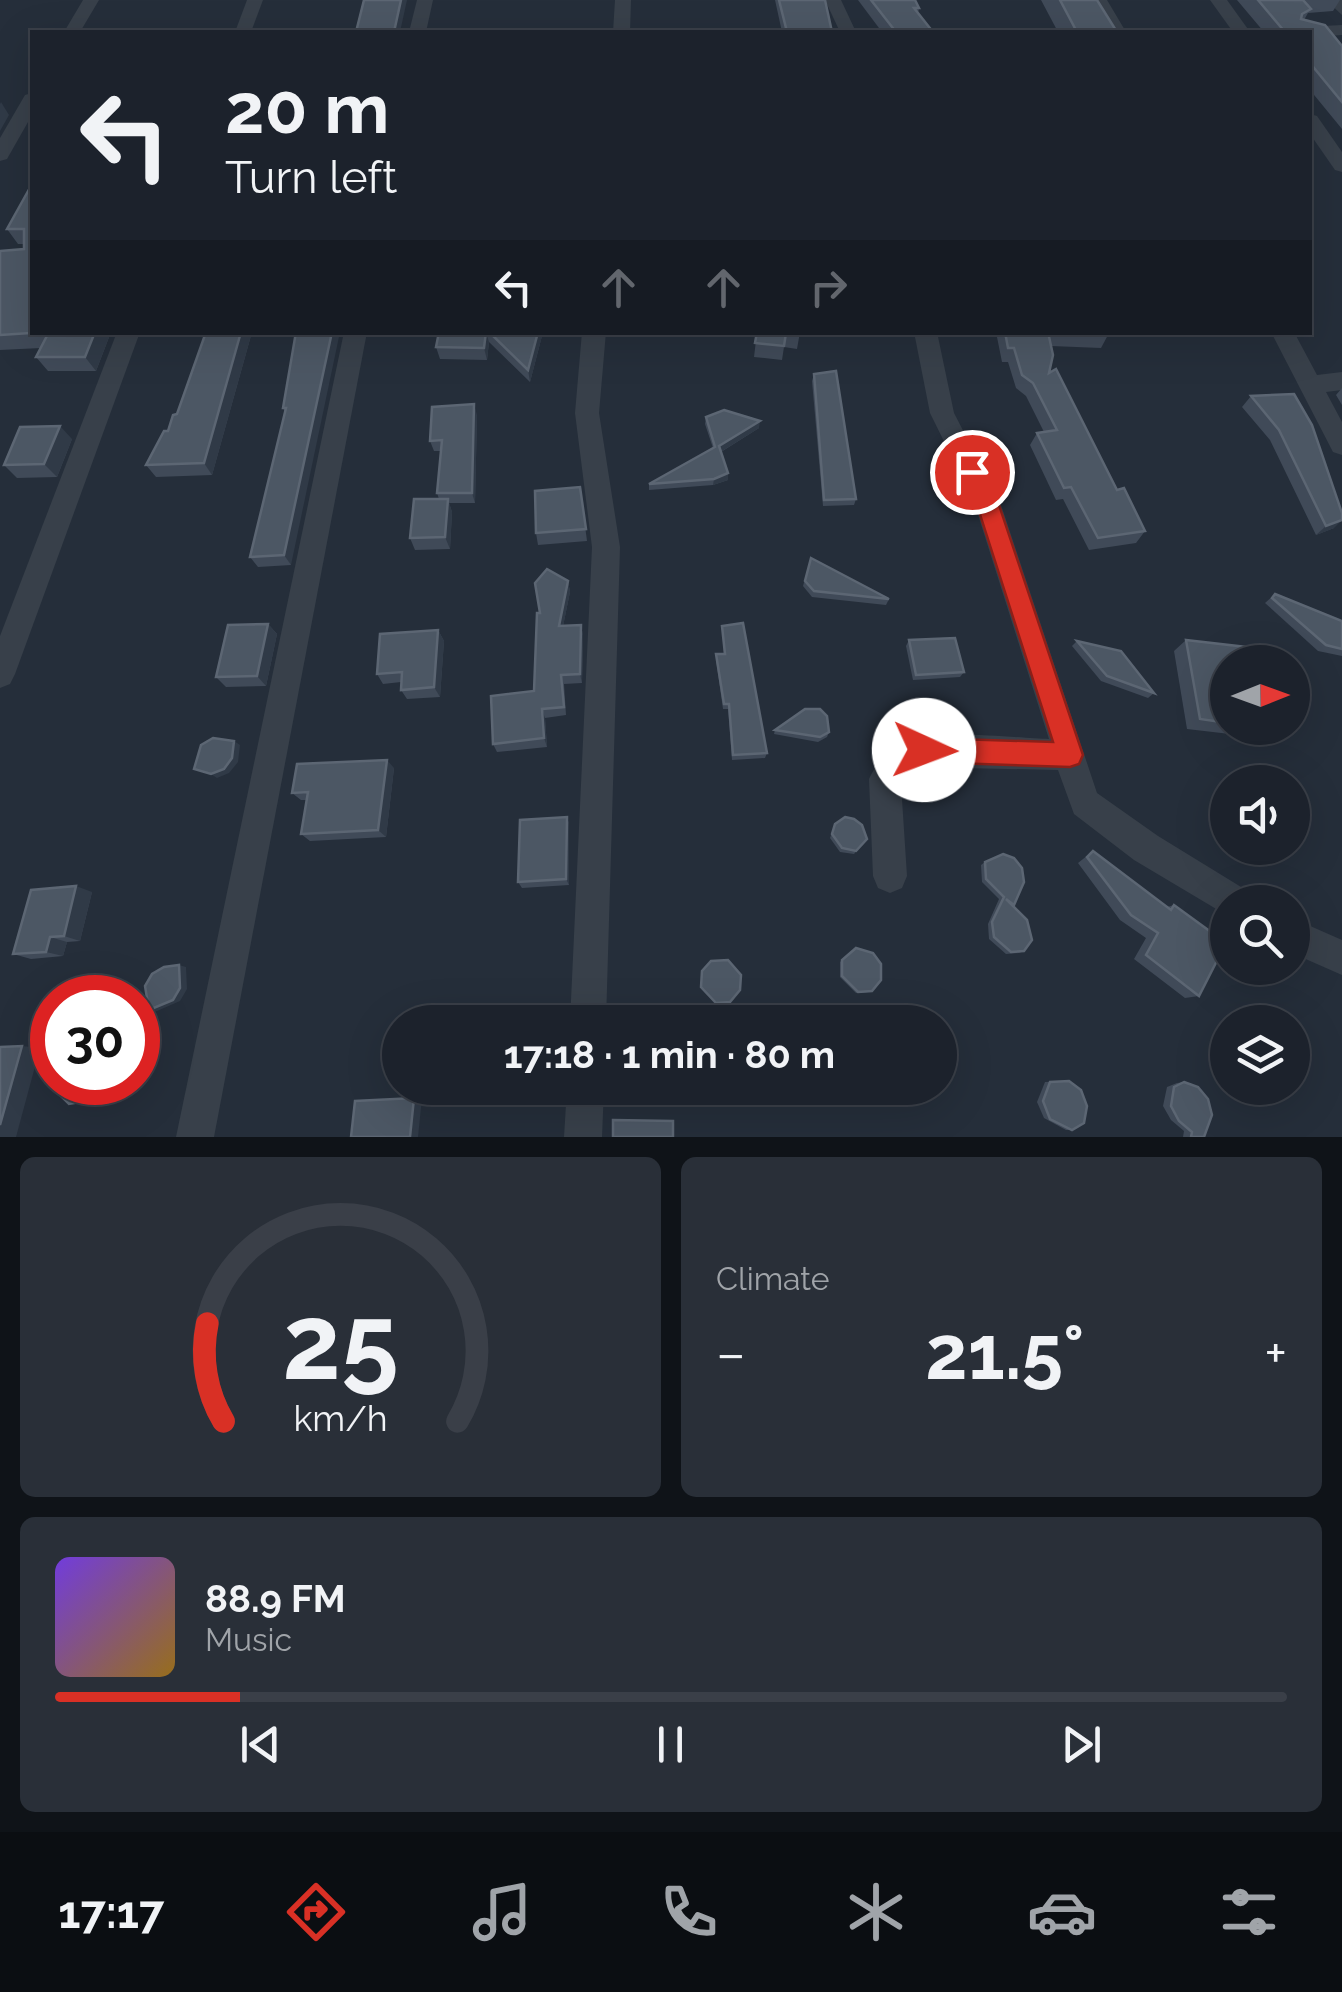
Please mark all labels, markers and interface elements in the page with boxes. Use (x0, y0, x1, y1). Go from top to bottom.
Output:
text: 20 m (225, 67, 389, 149)
icon: left (60, 70, 190, 200)
text: Turn left (225, 151, 397, 204)
icon: left (486, 260, 541, 315)
icon: ahead (591, 260, 646, 315)
icon: ahead (696, 260, 751, 315)
icon: right (801, 260, 856, 315)
pin (930, 430, 1015, 515)
icon: arrive (945, 445, 1000, 500)
north arrow (1210, 645, 1310, 745)
map controls (1210, 645, 1310, 1105)
position arrow (872, 698, 976, 802)
button: sound (1210, 765, 1310, 865)
button: search (1210, 885, 1310, 985)
speed limit sign: 30 (30, 975, 160, 1105)
button: layers (1210, 1005, 1310, 1105)
text: 17:18 · 1 min · 80 m (504, 1032, 835, 1077)
text: Climate (716, 1260, 830, 1297)
text: 25 (282, 1281, 399, 1403)
text: 21.5° (925, 1308, 1084, 1397)
text: − (716, 1321, 746, 1386)
text: + (1264, 1321, 1287, 1386)
text: km/h (293, 1397, 388, 1439)
text: 88.9 FM (205, 1576, 346, 1621)
text: Music (205, 1621, 292, 1658)
icon: previous (233, 1717, 288, 1772)
icon: pause (643, 1717, 698, 1772)
icon: next (1054, 1717, 1109, 1772)
icon: directions (281, 1877, 351, 1947)
icon: music (467, 1877, 537, 1947)
icon: phone (654, 1877, 724, 1947)
icon: climate (841, 1877, 911, 1947)
icon: car (1027, 1877, 1097, 1947)
icon: filters (1214, 1877, 1284, 1947)
text: 17:17 (58, 1886, 164, 1939)

